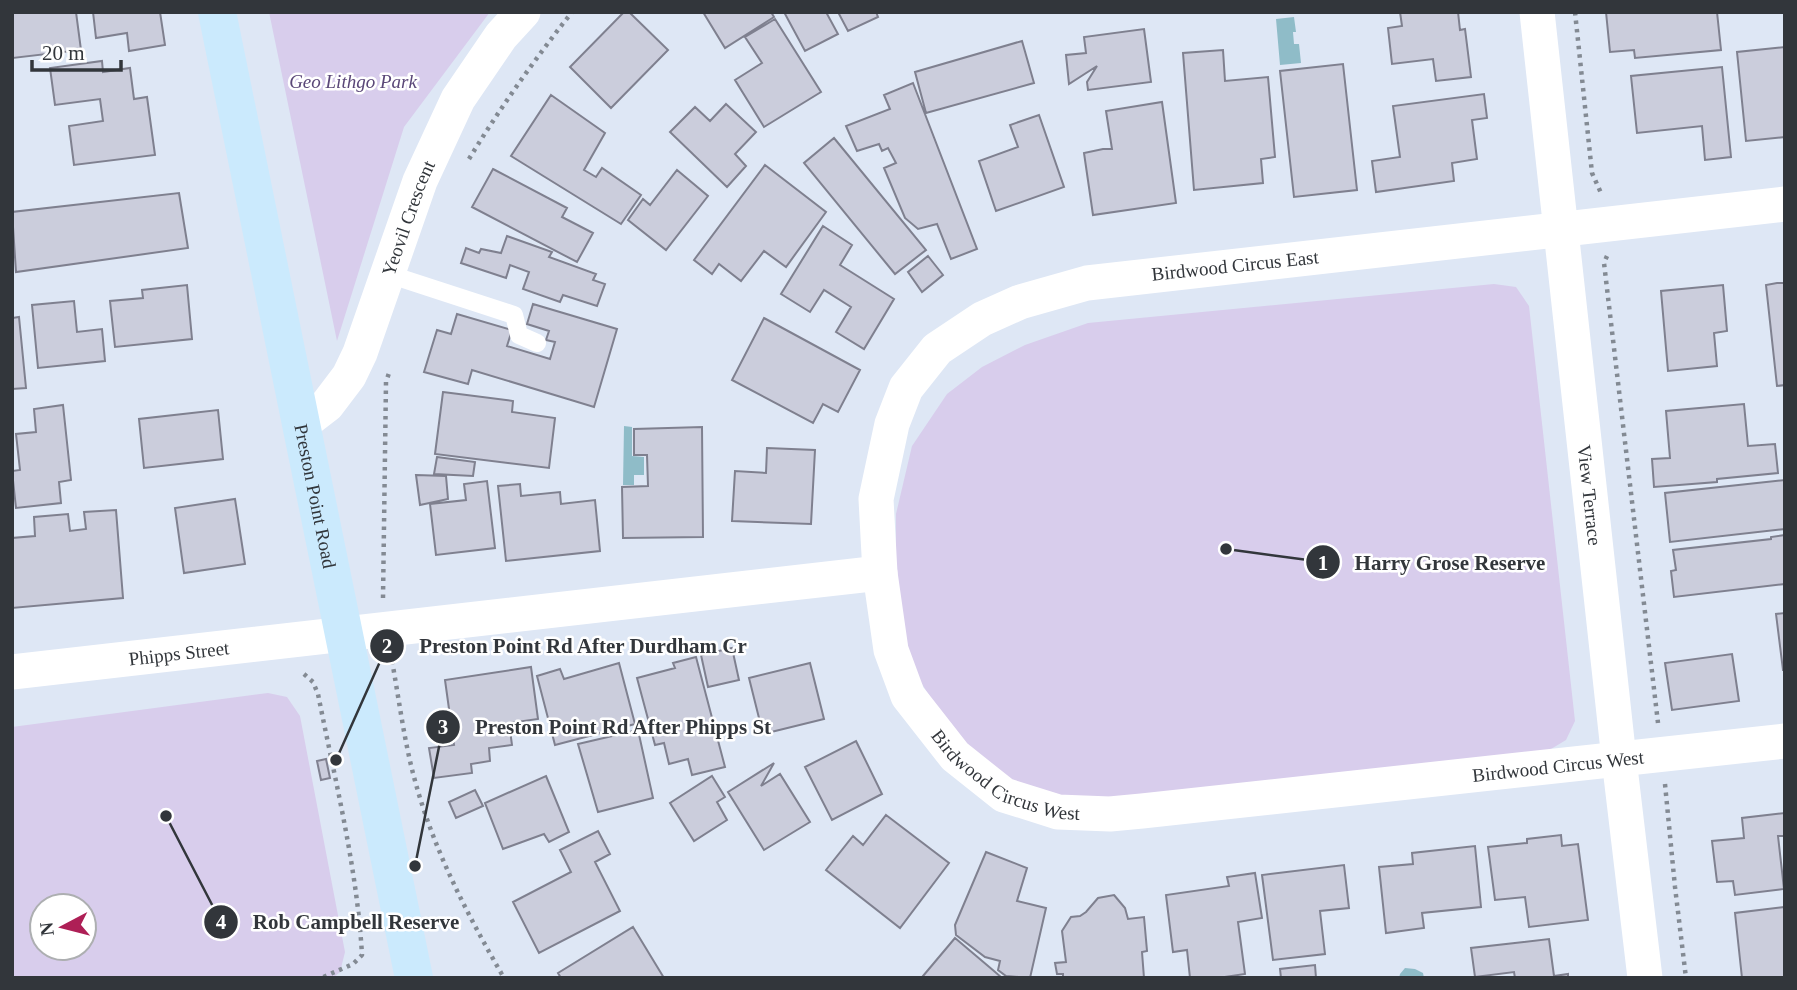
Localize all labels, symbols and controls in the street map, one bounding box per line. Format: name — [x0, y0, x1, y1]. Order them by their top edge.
scale bar — [32, 28, 121, 72]
text: 20 m — [42, 41, 85, 65]
park label: Geo Lithgo Park — [289, 71, 417, 92]
street label: Yeovil Crescent — [378, 156, 439, 278]
street label: Birdwood Circus East — [1151, 246, 1320, 285]
street label: Preston Point Road — [290, 422, 340, 571]
street label: View Terrace — [1574, 444, 1605, 547]
callout: Harry Grose Reserve — [1306, 541, 1560, 583]
text: 1 — [1318, 551, 1328, 575]
text: Harry Grose Reserve — [1355, 551, 1545, 575]
callout: Preston Point Rd After Durdham Cr — [370, 625, 762, 667]
text: 2 — [382, 634, 392, 658]
text: Preston Point Rd After Durdham Cr — [419, 634, 747, 658]
street label: Phipps Street — [128, 637, 231, 670]
callout: Preston Point Rd After Phipps St — [425, 706, 786, 748]
text: 3 — [438, 715, 448, 739]
text: Preston Point Rd After Phipps St — [475, 715, 771, 739]
street label: Birdwood Circus West — [927, 725, 1081, 824]
street label: Birdwood Circus West — [1471, 746, 1646, 786]
north arrow — [28, 892, 98, 962]
callout: Rob Campbell Reserve — [204, 901, 473, 943]
text: 4 — [216, 910, 227, 934]
text: Rob Campbell Reserve — [253, 910, 459, 934]
text: N — [35, 921, 58, 937]

